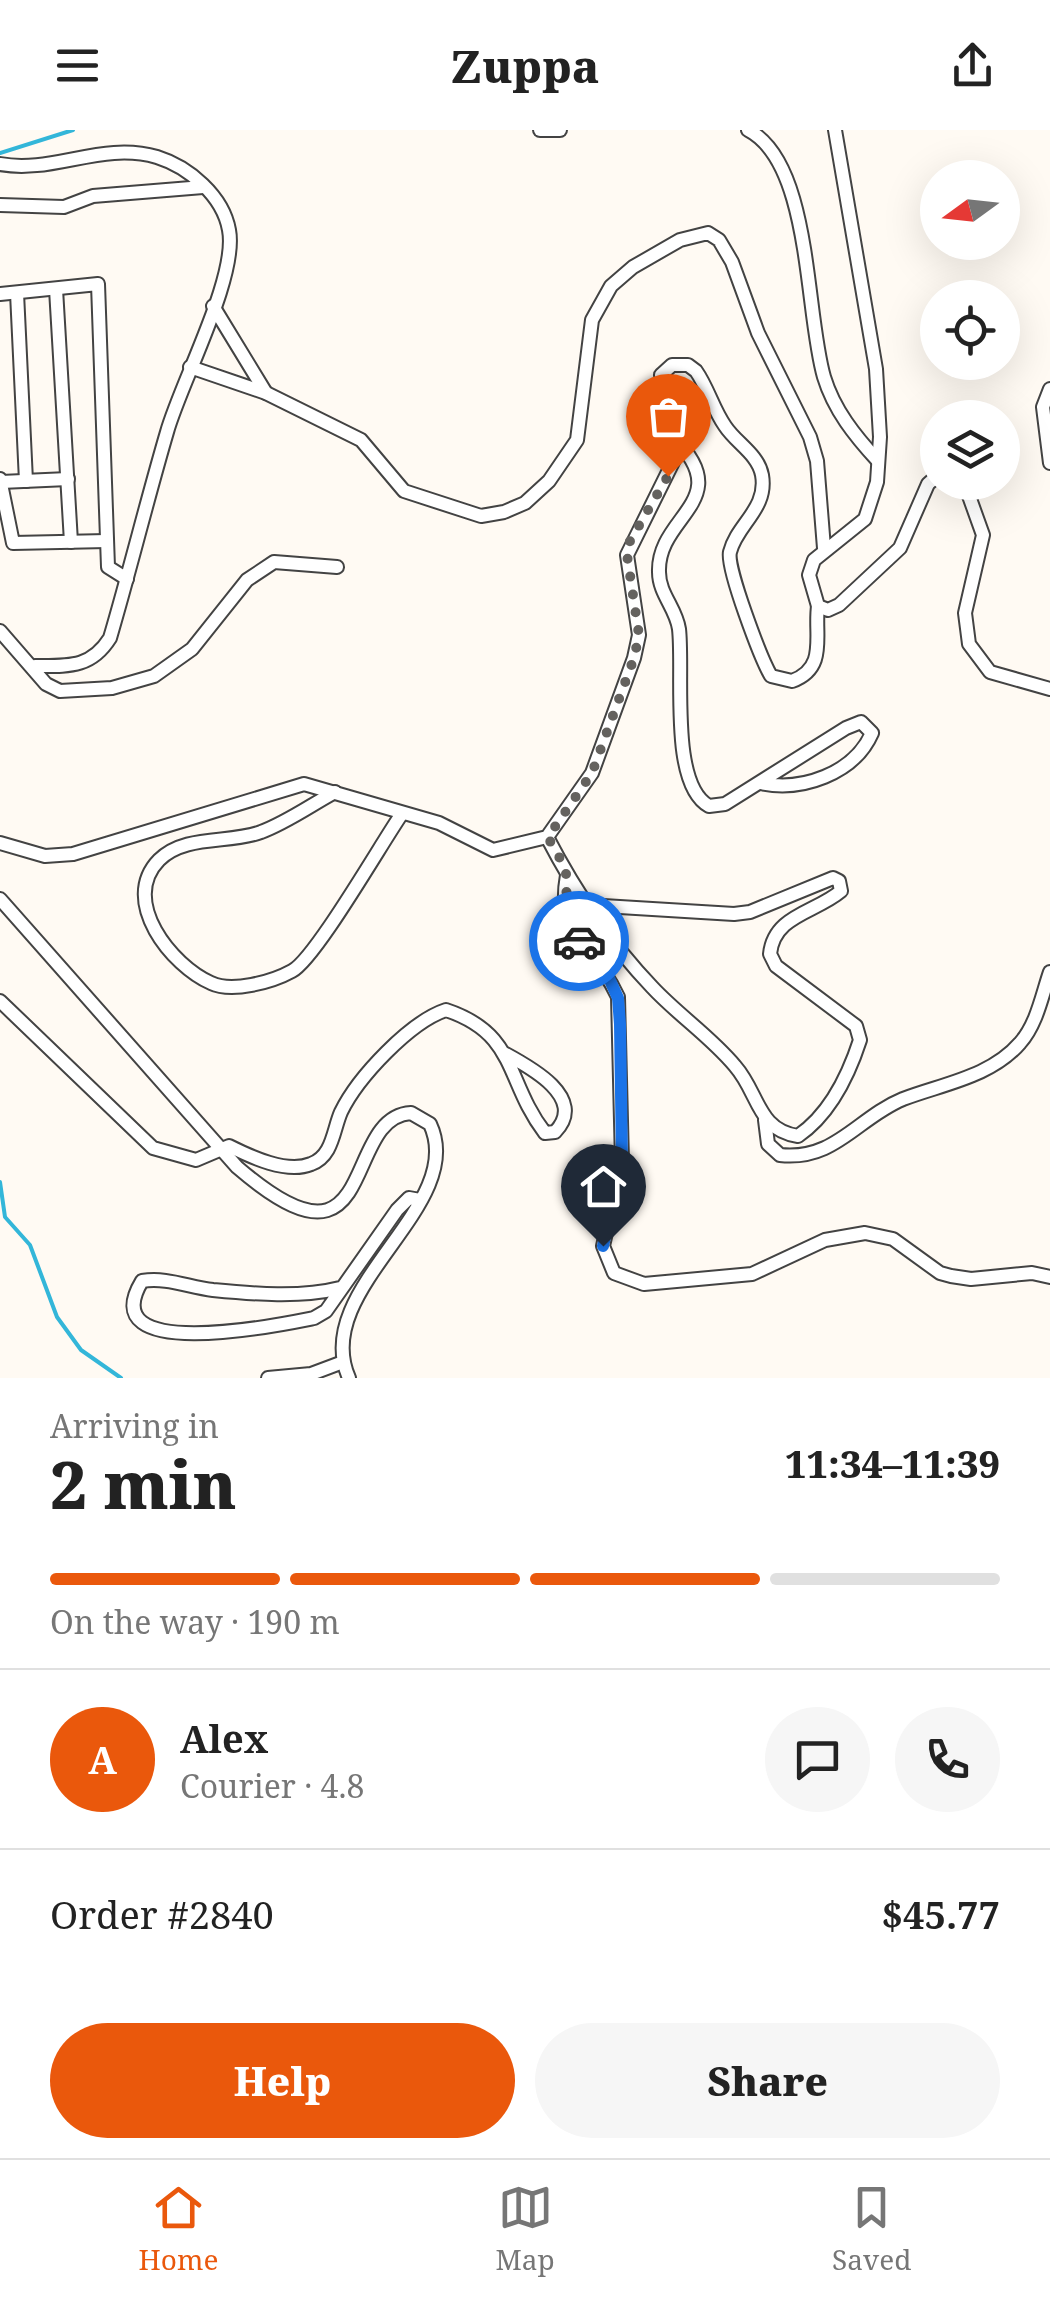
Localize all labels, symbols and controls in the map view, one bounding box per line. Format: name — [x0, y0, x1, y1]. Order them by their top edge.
text: Zuppa — [451, 35, 599, 96]
icon: menu — [50, 38, 105, 93]
icon: share — [945, 38, 1000, 93]
north arrow — [920, 160, 1020, 260]
map controls — [920, 160, 1020, 500]
button: locate — [920, 280, 1020, 380]
pin — [626, 374, 711, 477]
icon: bag — [641, 389, 696, 444]
button: layers — [920, 400, 1020, 500]
courier — [529, 891, 629, 991]
icon: car — [552, 914, 607, 969]
pin — [561, 1144, 646, 1247]
icon: home — [576, 1159, 631, 1214]
text: Arriving in — [50, 1404, 219, 1447]
text: 11:34–11:39 — [785, 1437, 1000, 1489]
text: 2 min — [50, 1440, 237, 1528]
text: On the way · 190 m — [50, 1600, 340, 1643]
button: chat — [765, 1707, 870, 1812]
button: phone — [895, 1707, 1000, 1812]
text: Alex — [180, 1712, 268, 1764]
text: A — [88, 1733, 117, 1785]
text: Courier · 4.8 — [180, 1764, 364, 1807]
text: Order #2840 — [50, 1888, 274, 1940]
text: $45.77 — [881, 1888, 1000, 1940]
button: Help — [50, 2023, 515, 2138]
button: Share — [535, 2023, 1000, 2138]
tab: Home — [139, 2180, 218, 2278]
tab: Map — [496, 2180, 555, 2278]
tab: Saved — [832, 2180, 911, 2278]

